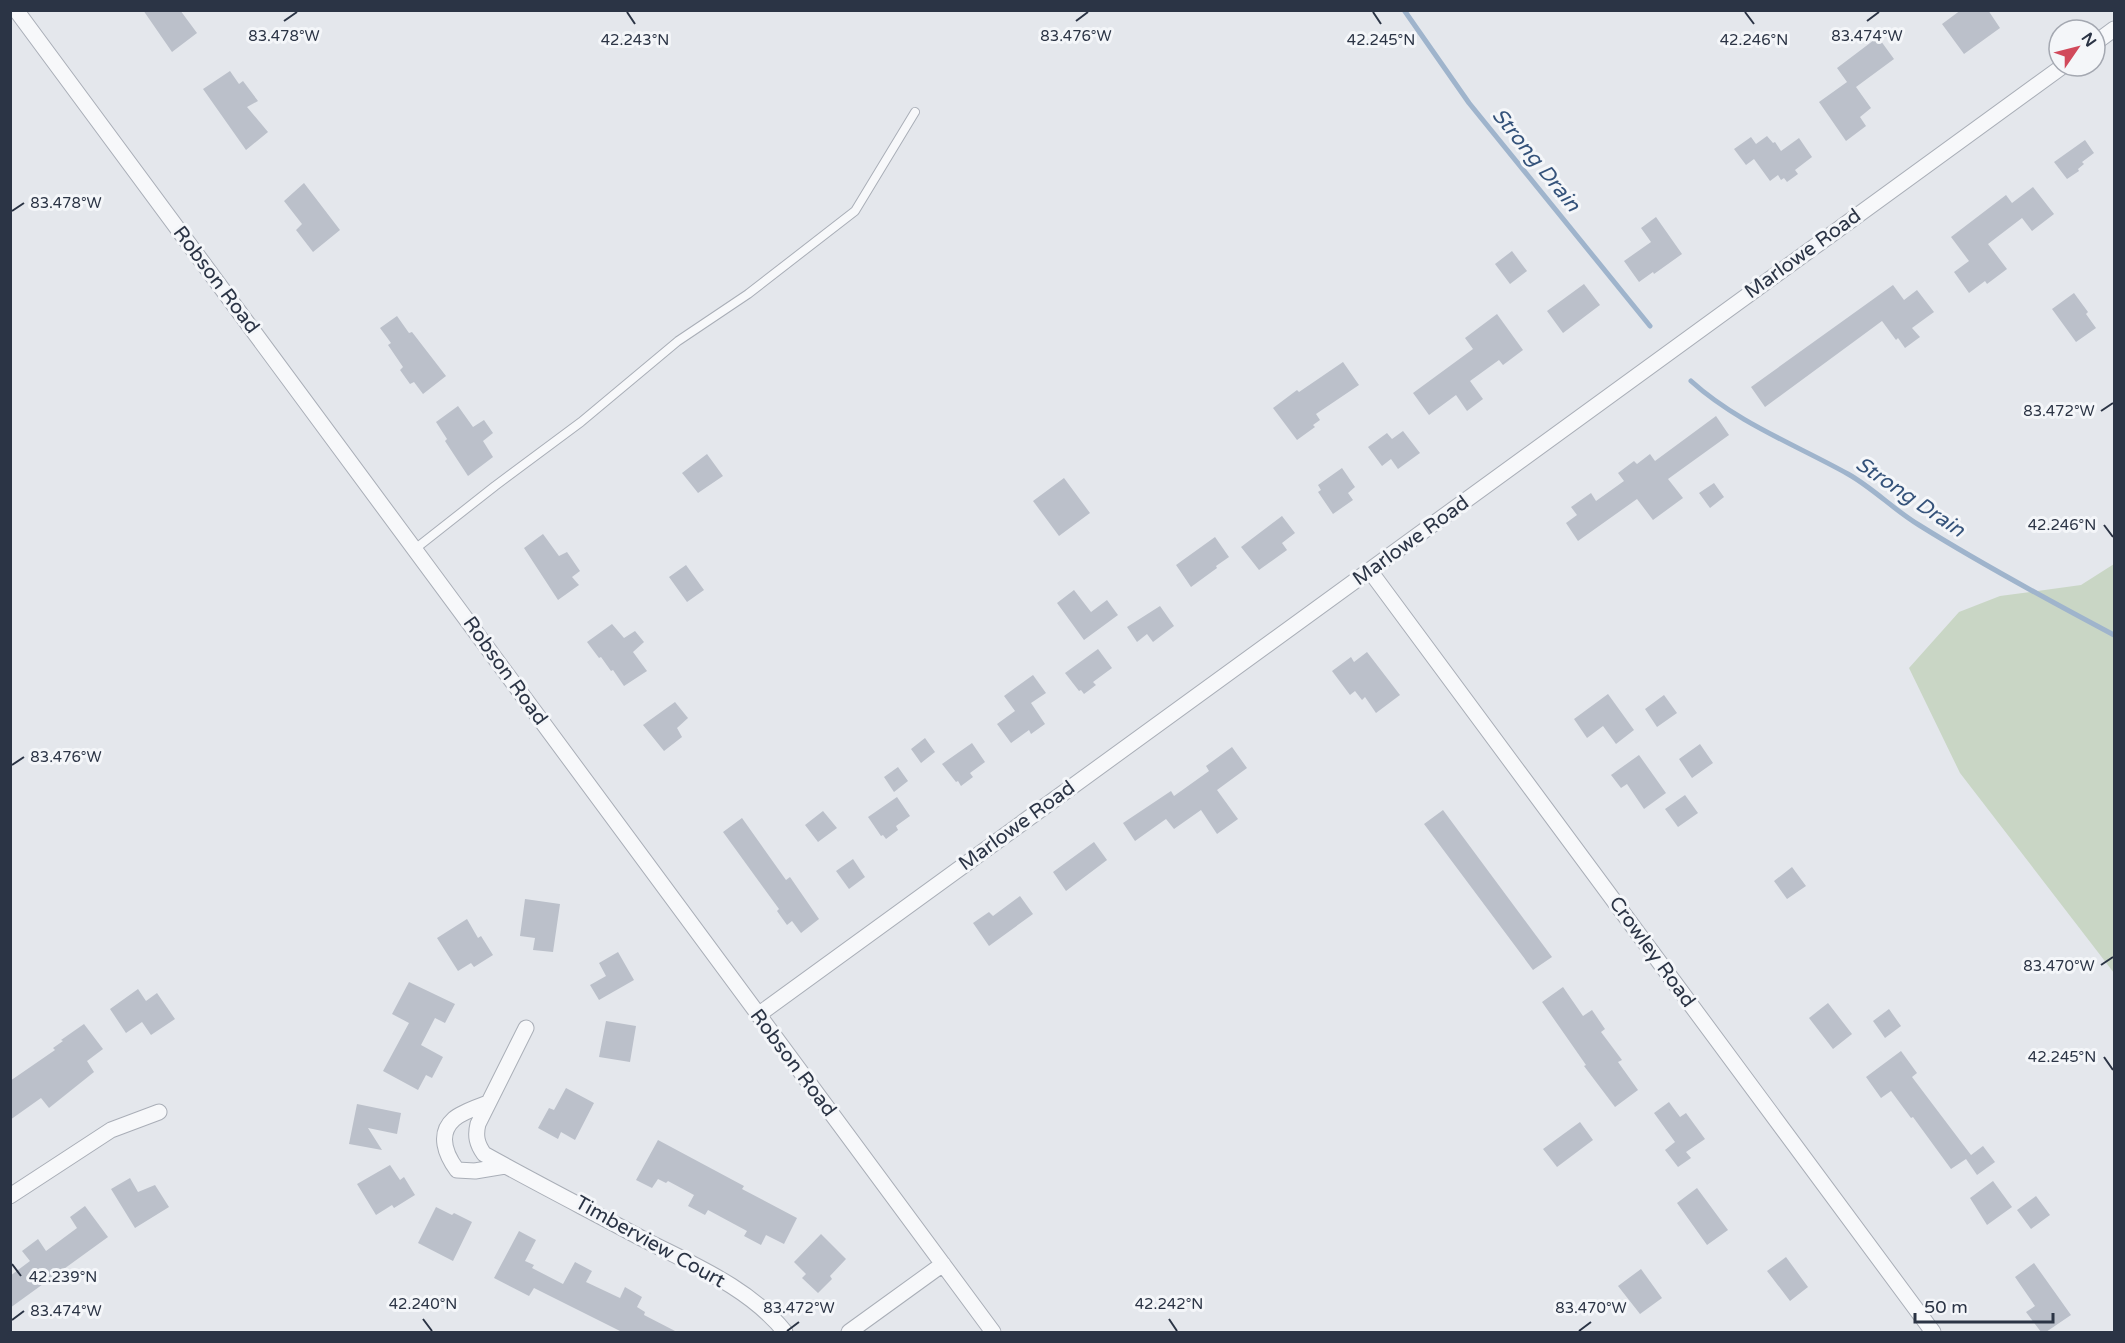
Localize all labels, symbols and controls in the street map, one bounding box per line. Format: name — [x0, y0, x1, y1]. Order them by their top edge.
north arrow — [2047, 18, 2107, 78]
text: 83.478°W — [248, 27, 320, 45]
text: 83.476°W — [1040, 27, 1112, 45]
text: 83.474°W — [1831, 27, 1903, 45]
text: N — [2077, 29, 2100, 51]
text: 42.243°N — [601, 31, 669, 49]
text: 42.245°N — [1347, 31, 1415, 49]
text: 42.246°N — [1720, 31, 1788, 49]
water label: Strong Drain — [1487, 103, 1586, 218]
text: 83.478°W — [30, 194, 102, 212]
street label: Marlowe Road — [1740, 204, 1866, 304]
street label: Robson Road — [168, 221, 264, 339]
text: 83.472°W — [2023, 402, 2095, 420]
water label: Strong Drain — [1851, 451, 1970, 543]
street label: Marlowe Road — [1348, 491, 1474, 591]
text: 42.246°N — [2028, 516, 2096, 534]
street label: Robson Road — [458, 612, 552, 730]
text: 83.476°W — [30, 748, 102, 766]
street label: Marlowe Road — [954, 776, 1080, 876]
street label: Crowley Road — [1604, 892, 1700, 1012]
text: 83.470°W — [2023, 957, 2095, 975]
street label: Robson Road — [745, 1004, 841, 1122]
text: 42.245°N — [2028, 1048, 2096, 1066]
street label: Timberview Court — [571, 1191, 730, 1293]
text: 42.239°N — [29, 1268, 97, 1286]
scale bar — [1915, 1286, 2053, 1324]
text: 42.240°N — [389, 1295, 457, 1313]
text: 42.242°N — [1135, 1295, 1203, 1313]
text: 50 m — [1924, 1296, 1968, 1318]
text: 83.472°W — [763, 1299, 835, 1317]
text: 83.470°W — [1555, 1299, 1627, 1317]
text: 83.474°W — [30, 1302, 102, 1320]

